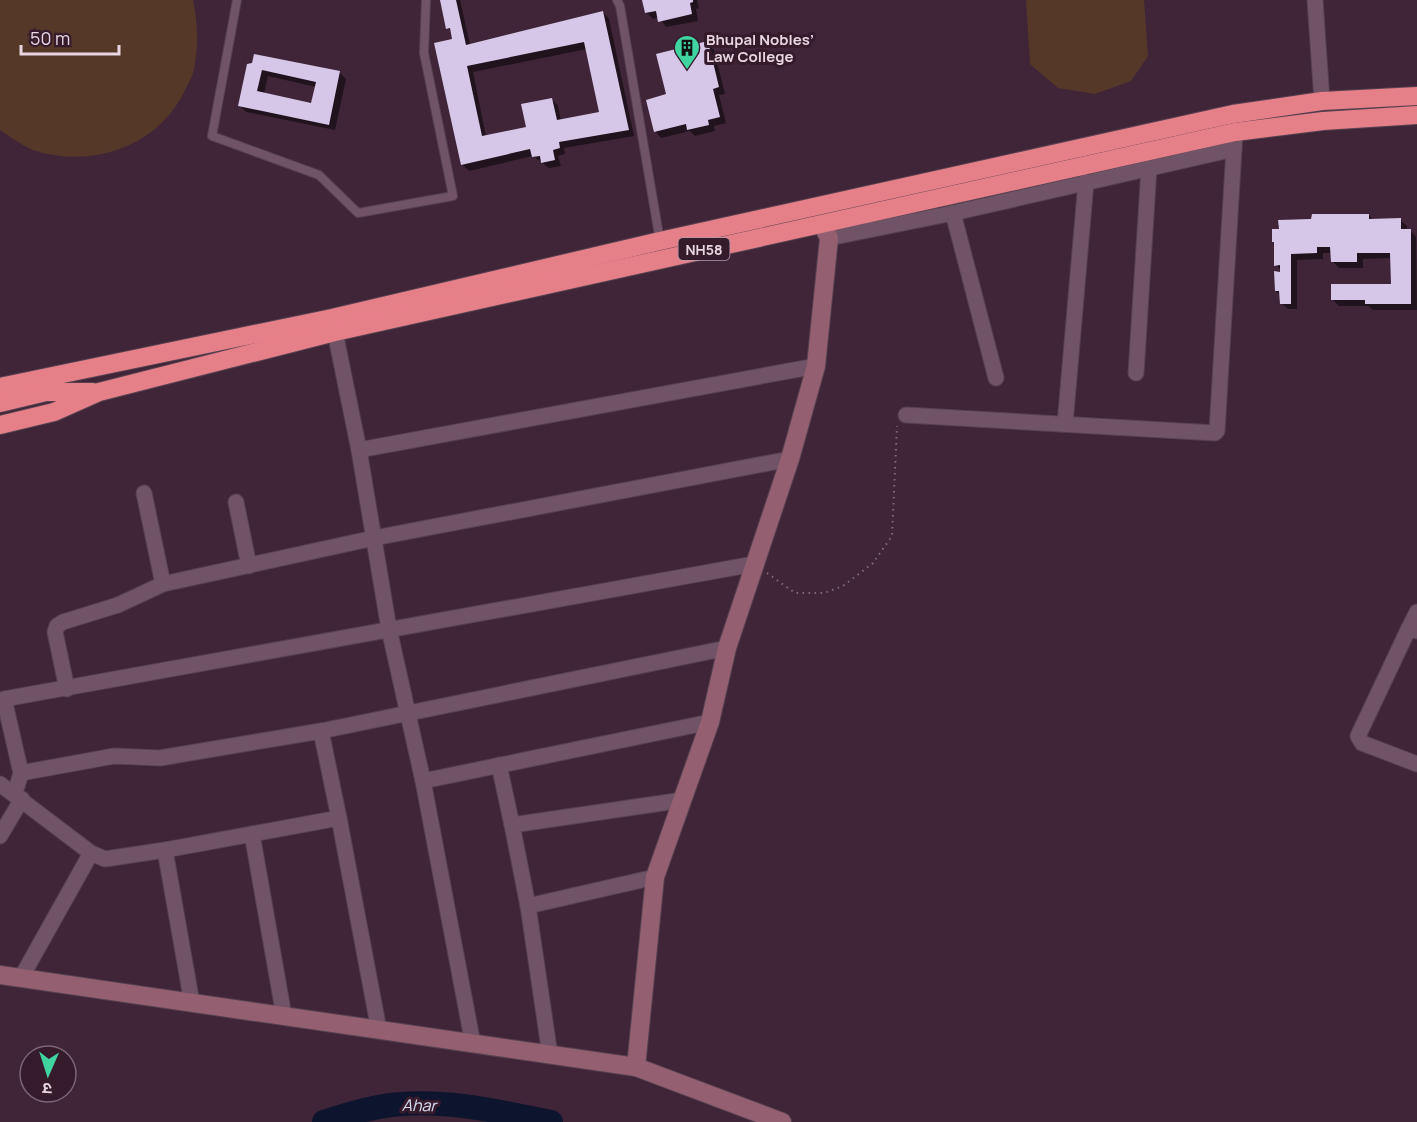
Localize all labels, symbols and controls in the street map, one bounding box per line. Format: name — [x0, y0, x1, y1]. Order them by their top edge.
scale bar — [21, 18, 118, 56]
text: 50 m — [30, 26, 70, 50]
place label: Bhupal Nobles’ Law College — [706, 29, 814, 67]
building icon: Bhupal Nobles’ Law College — [672, 33, 702, 71]
road number: NH58 — [678, 238, 730, 260]
north arrow — [18, 1044, 78, 1104]
text: उ — [41, 1078, 52, 1100]
water label: Ahar — [402, 1094, 439, 1116]

